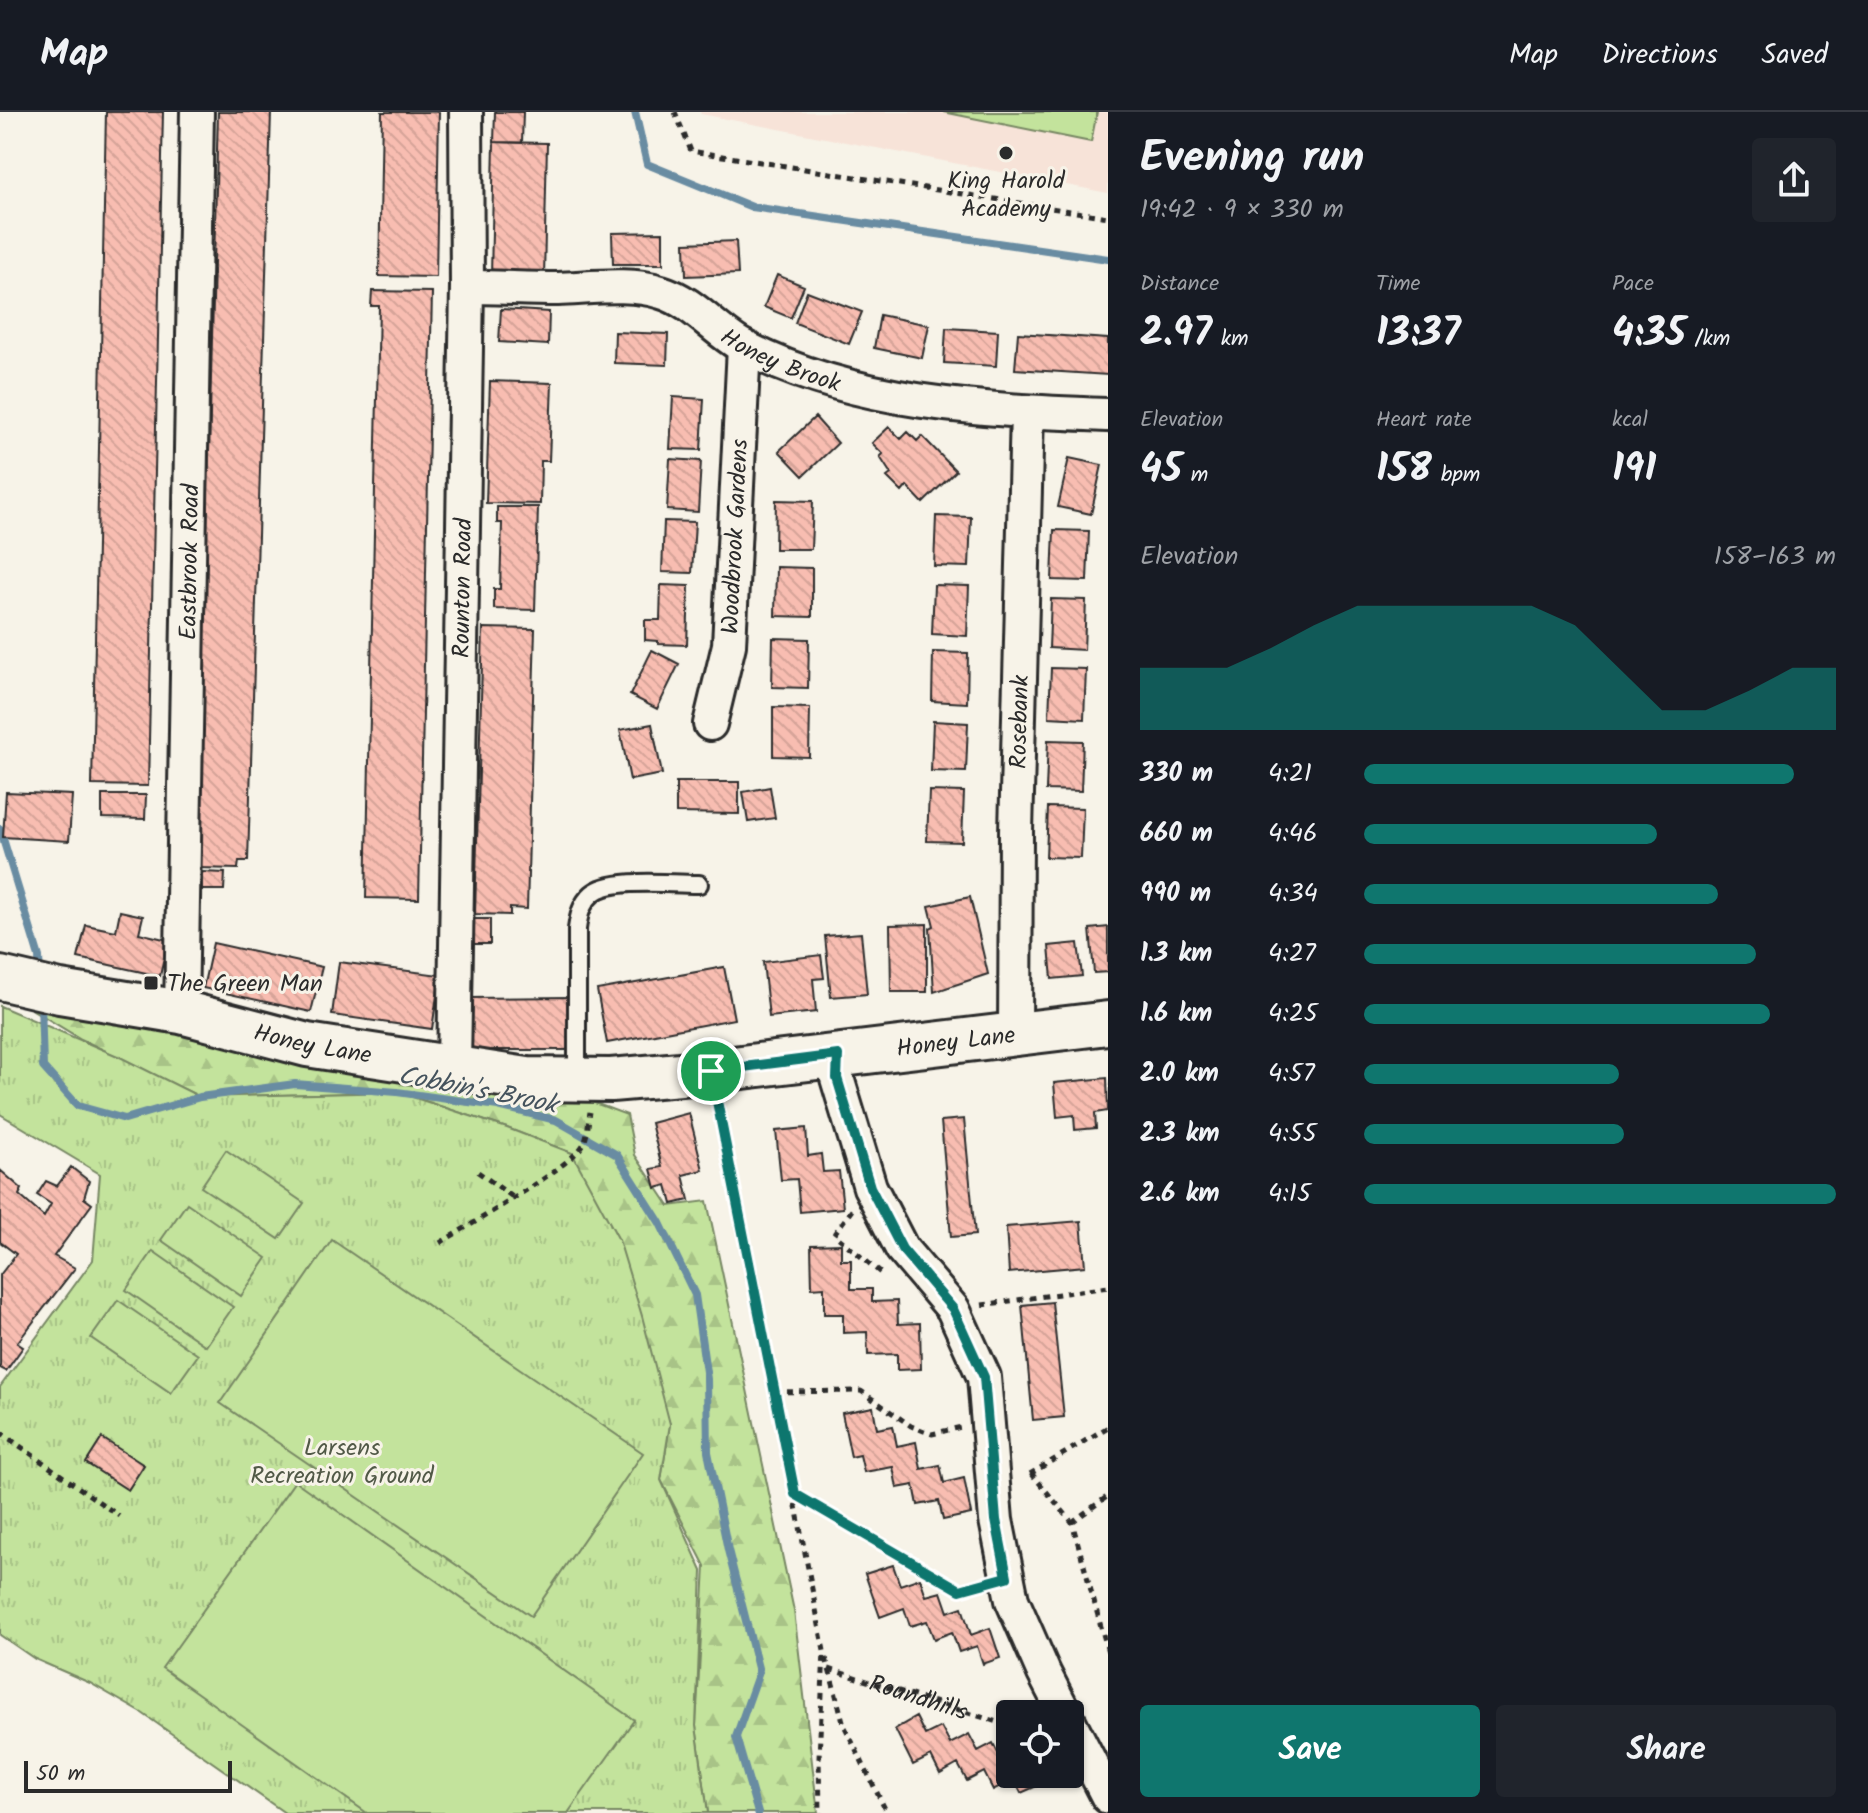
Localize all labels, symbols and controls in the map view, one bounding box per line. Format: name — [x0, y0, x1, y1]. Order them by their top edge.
text: Map — [40, 25, 109, 85]
text: Map — [1509, 33, 1558, 78]
text: Directions — [1602, 33, 1718, 78]
text: Saved — [1762, 33, 1828, 78]
text: Evening run — [1140, 124, 1364, 194]
button: share — [1752, 138, 1836, 222]
marker: King Harold Academy — [997, 144, 1015, 162]
place label: King Harold Academy — [947, 162, 1066, 229]
text: 19:42 · 9 × 330 m — [1140, 189, 1344, 231]
text: Distance — [1140, 267, 1219, 302]
text: Time — [1376, 267, 1420, 302]
text: Pace — [1612, 267, 1654, 302]
text: 2.97 — [1140, 302, 1212, 366]
text: 13:37 — [1376, 302, 1461, 366]
text: 4:35 — [1612, 302, 1686, 366]
street label: Honey Brook — [711, 319, 846, 404]
text: km — [1212, 322, 1249, 357]
text: /km — [1686, 322, 1730, 357]
text: Elevation — [1140, 403, 1223, 438]
text: Heart rate — [1376, 403, 1472, 438]
text: kcal — [1612, 403, 1648, 438]
street label: Woodbrook Gardens — [712, 438, 760, 635]
text: 45 — [1140, 438, 1182, 502]
text: 158 — [1376, 438, 1432, 502]
text: 191 — [1612, 438, 1656, 502]
text: m — [1182, 458, 1208, 493]
text: bpm — [1432, 458, 1480, 493]
street label: Eastbrook Road — [170, 483, 211, 641]
street label: Rounton Road — [443, 517, 484, 658]
text: Elevation — [1140, 536, 1238, 578]
text: 158–163 m — [1714, 536, 1836, 578]
street label: Rosebank — [1000, 674, 1041, 770]
text: 330 m — [1140, 753, 1213, 795]
text: 4:21 — [1268, 753, 1312, 795]
text: 660 m — [1140, 813, 1213, 855]
text: 4:46 — [1268, 813, 1318, 855]
text: 990 m — [1140, 873, 1211, 915]
text: 4:34 — [1268, 873, 1318, 915]
text: 1.3 km — [1140, 933, 1212, 975]
text: 4:27 — [1268, 933, 1316, 975]
place label: The Green Man — [167, 965, 323, 1004]
marker: The Green Man — [142, 974, 160, 992]
text: 1.6 km — [1140, 993, 1212, 1035]
text: 4:25 — [1268, 993, 1318, 1035]
street label: Honey Lane — [249, 1014, 374, 1076]
street label: Honey Lane — [894, 1016, 1018, 1069]
pin — [677, 1037, 745, 1105]
icon: arrive — [689, 1049, 733, 1093]
text: 2.0 km — [1140, 1053, 1219, 1095]
text: 4:57 — [1268, 1053, 1315, 1095]
water label: Cobbin's Brook — [395, 1055, 564, 1128]
text: 2.3 km — [1140, 1113, 1220, 1155]
text: 4:55 — [1268, 1113, 1317, 1155]
text: 2.6 km — [1140, 1173, 1220, 1215]
text: 4:15 — [1268, 1173, 1311, 1215]
park label: Larsens Recreation Ground — [250, 1429, 435, 1496]
street label: Roundhills — [864, 1665, 973, 1733]
map controls — [996, 1700, 1084, 1788]
button: locate — [996, 1700, 1084, 1788]
button: Save — [1140, 1705, 1480, 1797]
button: Share — [1496, 1705, 1836, 1797]
scale bar — [24, 1757, 232, 1793]
text: 50 m — [36, 1757, 85, 1792]

